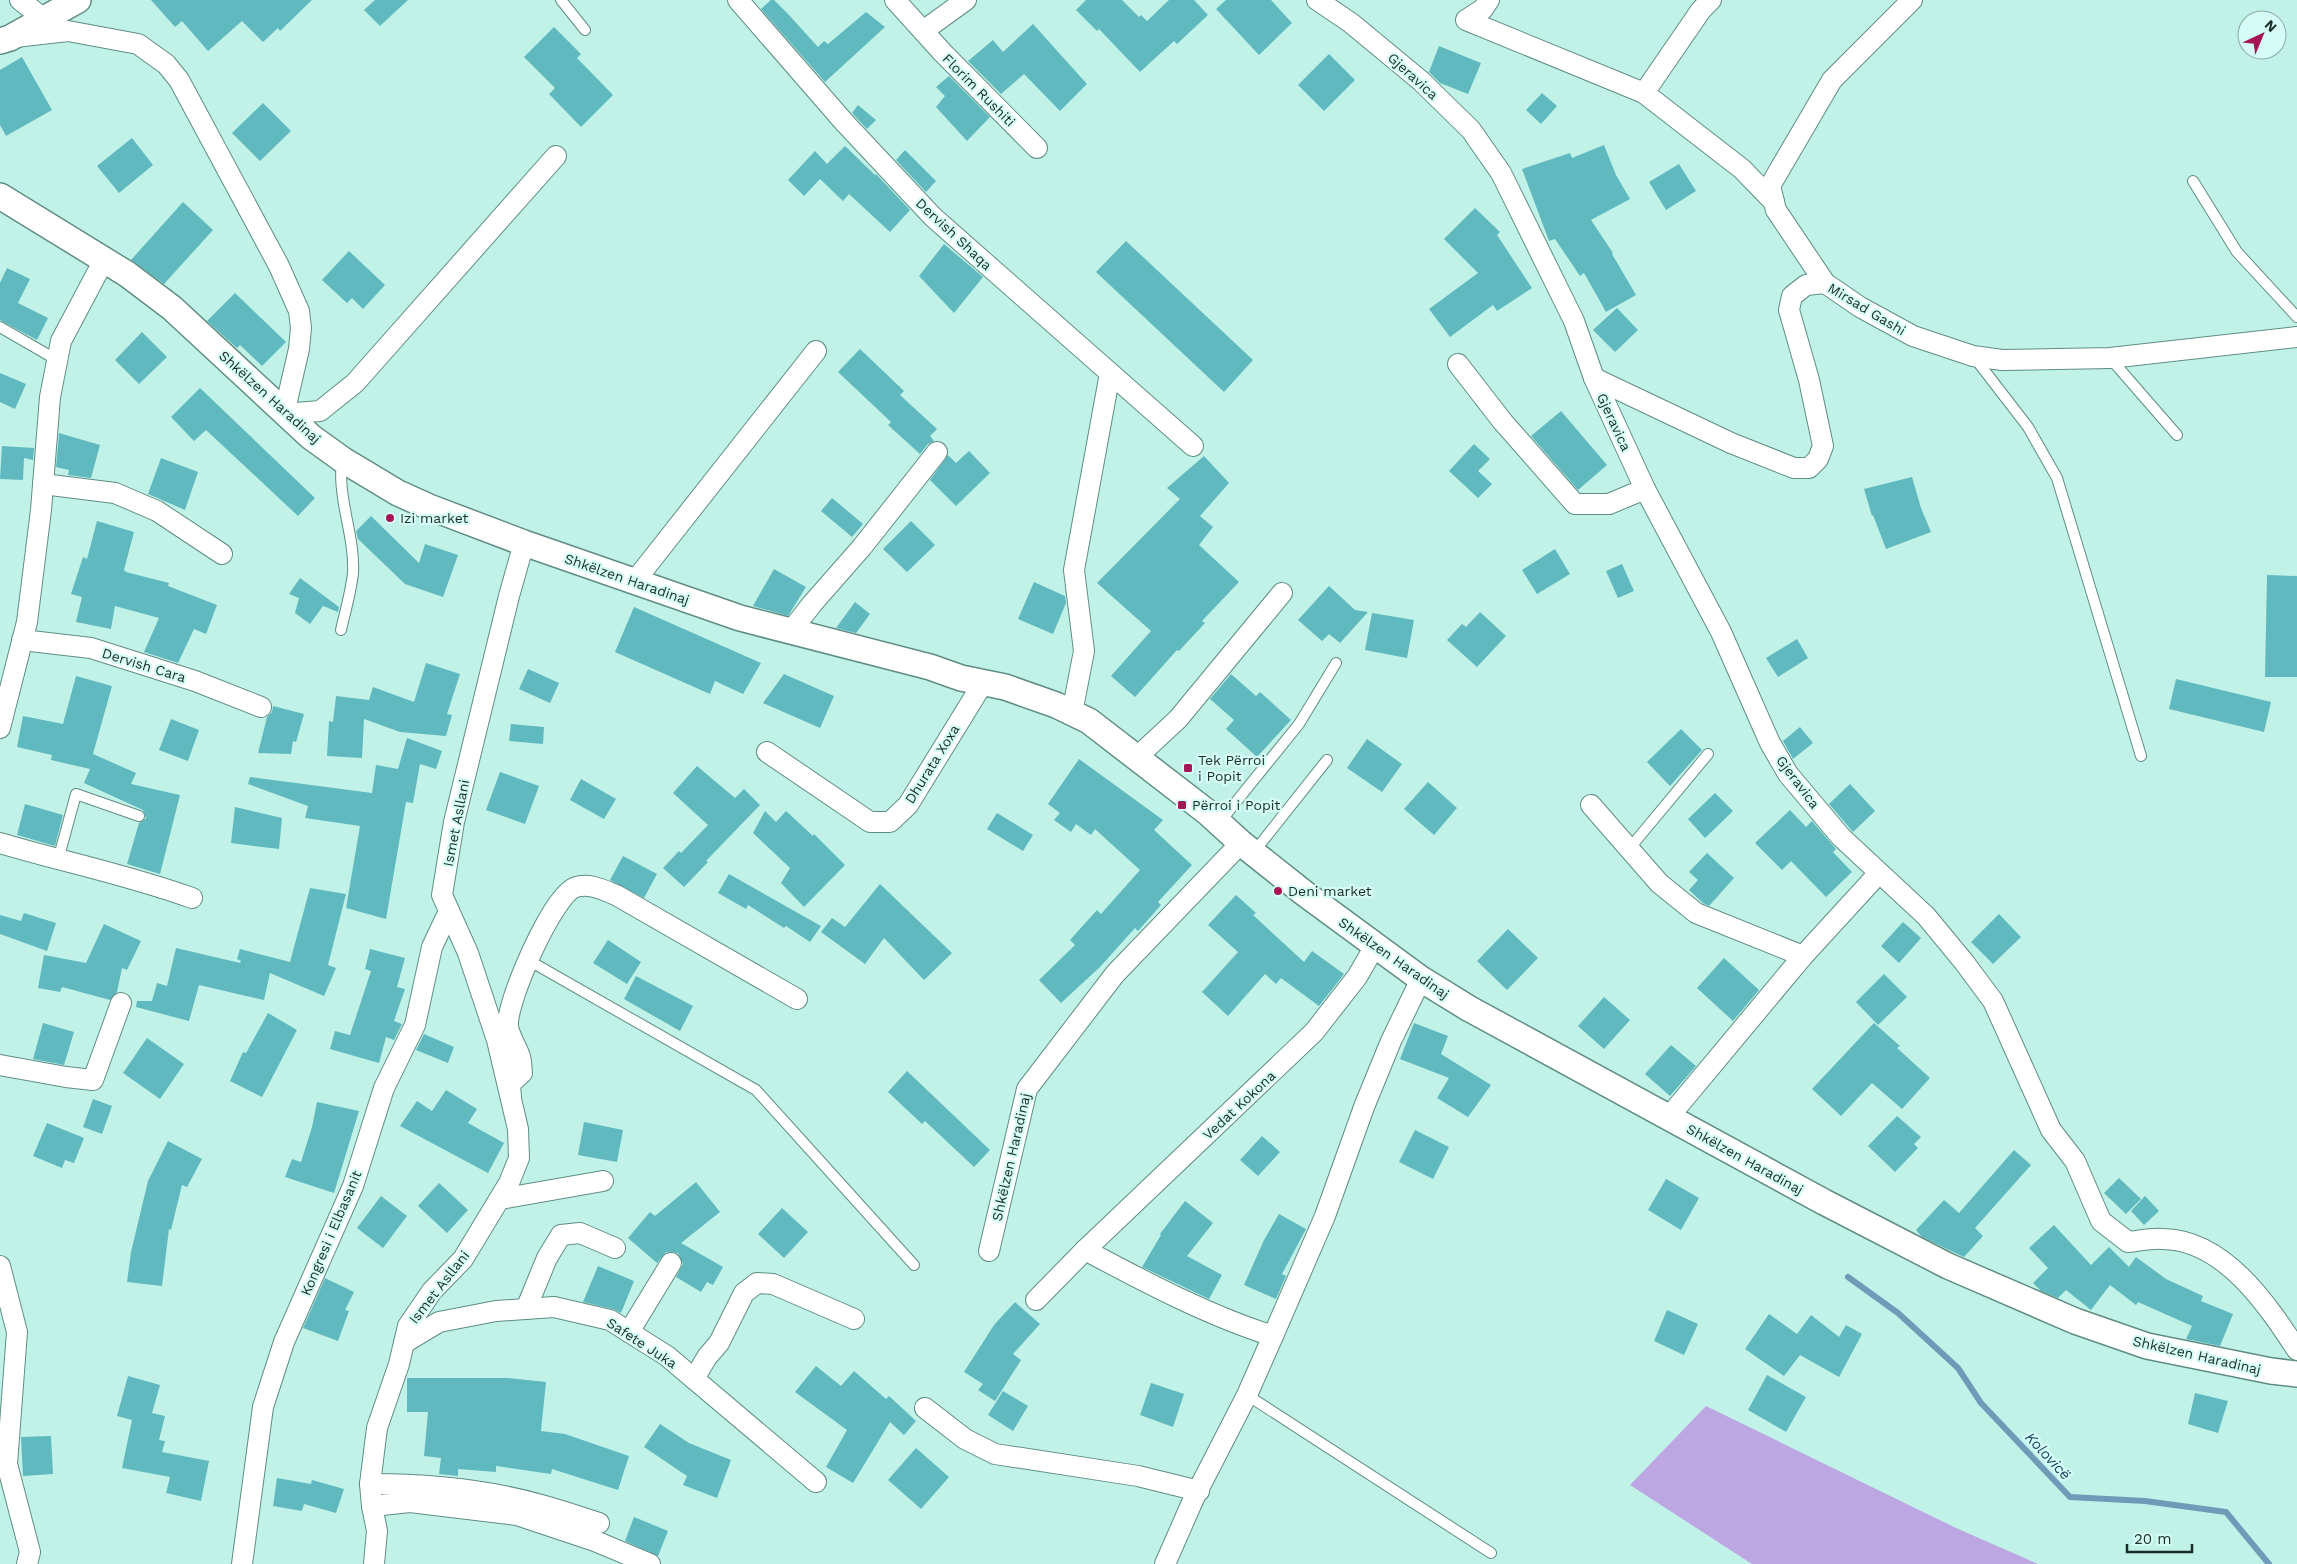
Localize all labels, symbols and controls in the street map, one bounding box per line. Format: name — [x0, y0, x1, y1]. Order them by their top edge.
north arrow — [2237, 10, 2287, 60]
text: N — [2262, 16, 2280, 35]
street label: Gjeravica — [1385, 49, 1441, 103]
street label: Florim Rushiti — [939, 50, 1019, 130]
street label: Dervish Shaqa — [913, 195, 995, 273]
street label: Mirsad Gashi — [1825, 280, 1909, 338]
street label: Shkëlzen Haradinaj — [216, 347, 324, 447]
street label: Gjeravica — [1594, 391, 1634, 453]
place label: Izi market — [400, 510, 469, 526]
marker: Izi market — [384, 512, 396, 524]
street label: Shkëlzen Haradinaj — [562, 550, 692, 608]
street label: Dervish Cara — [100, 645, 188, 685]
street label: Dhurata Xoxa — [901, 722, 963, 806]
place label: Tek Përroi i Popit — [1198, 752, 1265, 784]
street label: Gjeravica — [1773, 752, 1823, 812]
marker: Tek Përroi i Popit — [1182, 762, 1194, 774]
street label: Ismet Asllani — [440, 778, 472, 868]
place label: Përroi i Popit — [1192, 797, 1280, 813]
marker: Përroi i Popit — [1176, 799, 1188, 811]
place label: Deni market — [1288, 883, 1372, 899]
marker: Deni market — [1272, 885, 1284, 897]
street label: Shkëlzen Haradinaj — [1336, 914, 1452, 1002]
street label: Vedat Kokona — [1199, 1067, 1279, 1143]
street label: Shkëlzen Haradinaj — [988, 1091, 1034, 1223]
street label: Shkëlzen Haradinaj — [1684, 1120, 1806, 1198]
street label: Kongresi i Elbasanit — [297, 1168, 365, 1298]
street label: Ismet Asllani — [406, 1247, 472, 1327]
street label: Safete Juka — [604, 1314, 680, 1372]
street label: Shkëlzen Haradinaj — [2131, 1332, 2263, 1378]
water label: Kolovicë — [2021, 1428, 2075, 1484]
scale bar — [2127, 1522, 2192, 1554]
text: 20 m — [2134, 1530, 2172, 1548]

